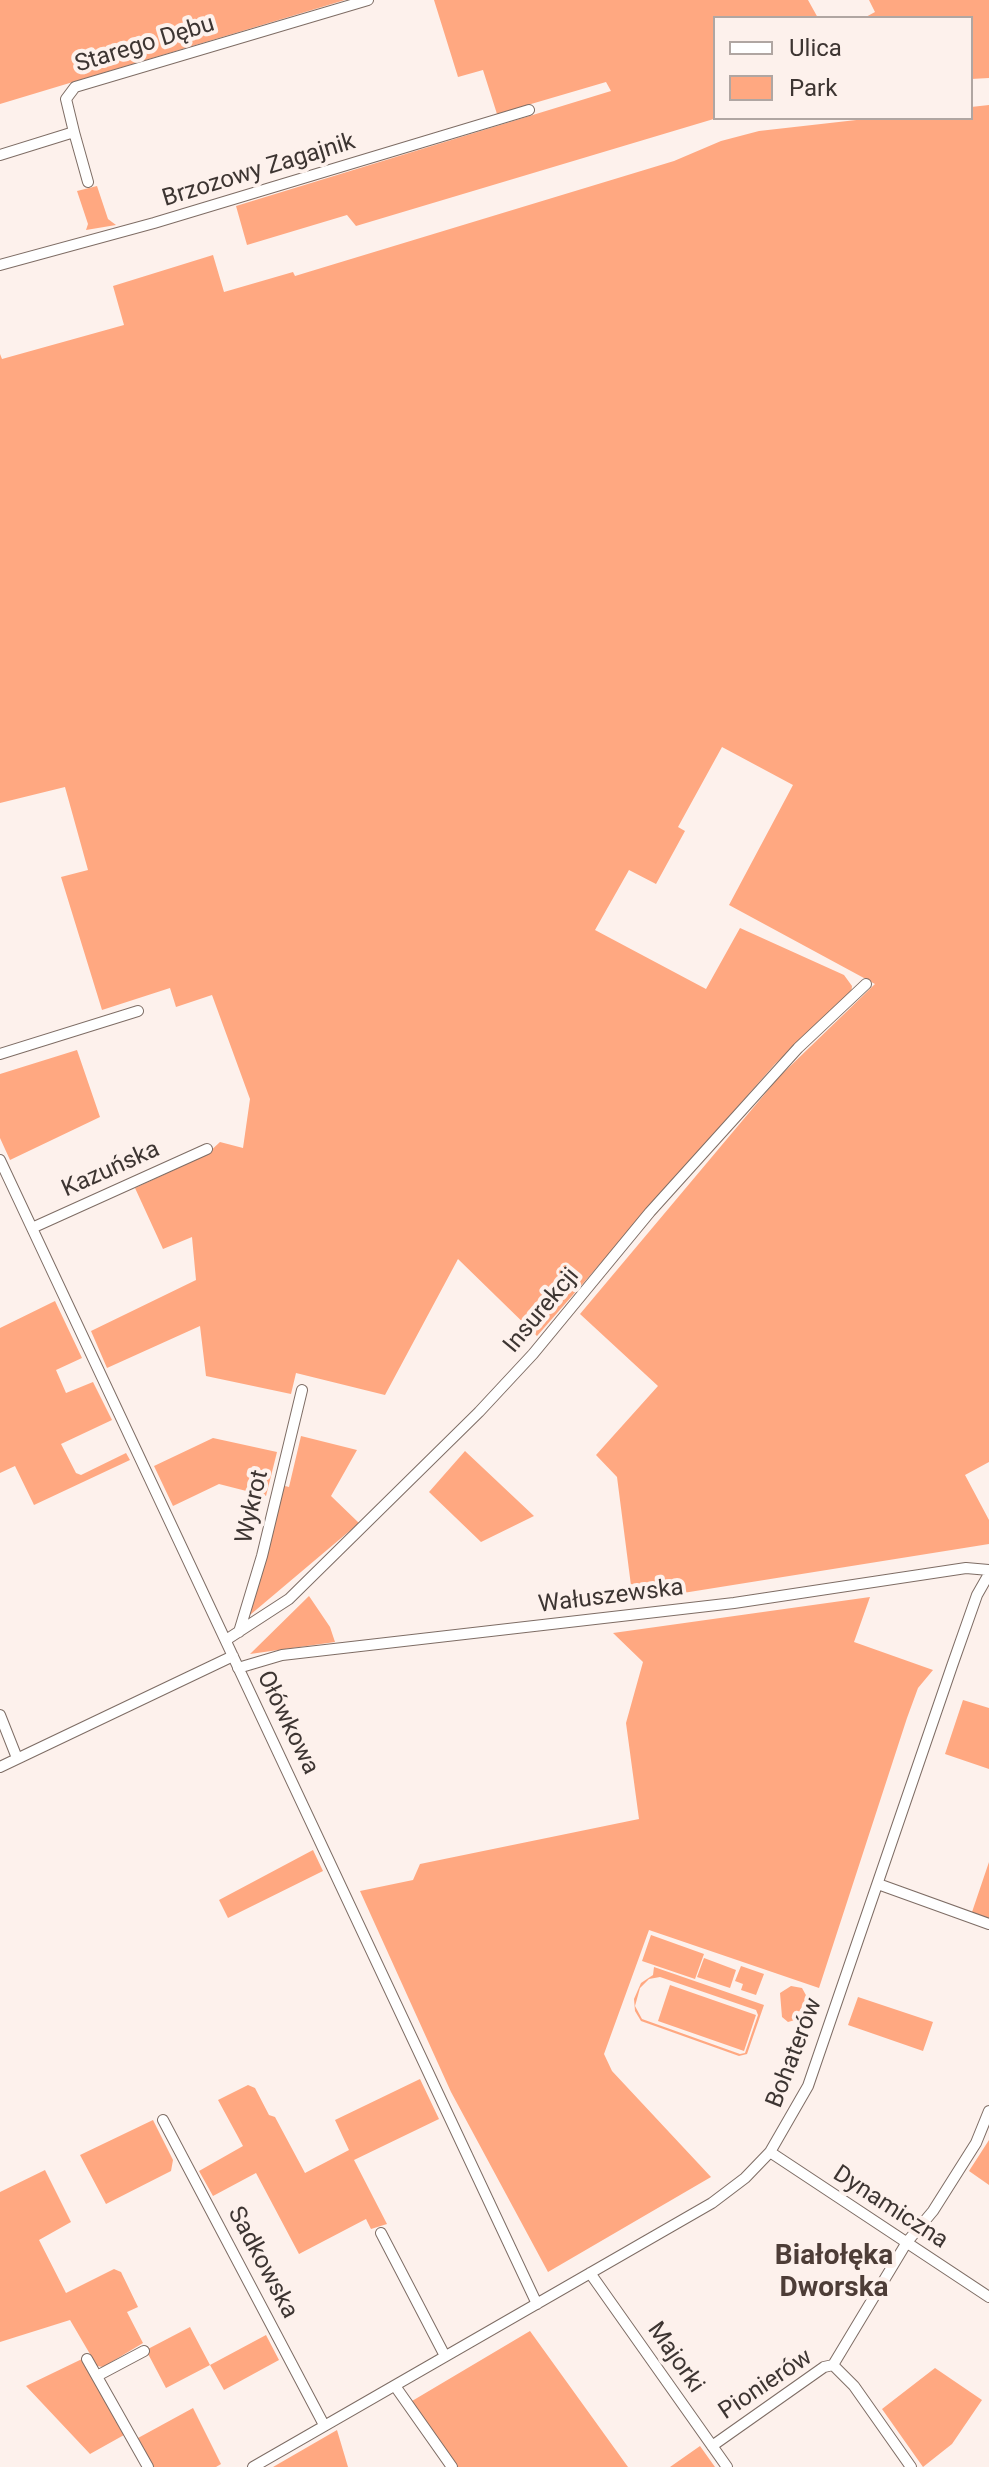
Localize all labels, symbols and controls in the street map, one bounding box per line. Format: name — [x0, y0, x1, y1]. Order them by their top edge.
street label: Starego Dębu — [72, 10, 218, 80]
legend — [713, 16, 973, 120]
text: Ulica — [789, 34, 842, 62]
text: Park — [789, 74, 837, 102]
street label: Brzozowy Zagajnik — [159, 128, 359, 214]
street label: Kazuńska — [58, 1136, 164, 1204]
street label: Insurekcji — [498, 1263, 586, 1359]
street label: Wykrot — [231, 1468, 275, 1546]
street label: Wałuszewska — [537, 1574, 685, 1620]
street label: Ołówkowa — [250, 1667, 324, 1779]
street label: Bohaterów — [761, 1994, 829, 2112]
street label: Dynamiczna — [827, 2160, 953, 2256]
street label: Sadkowska — [221, 2202, 303, 2324]
district label: Białołęka Dworska — [775, 2240, 893, 2306]
street label: Majorki — [640, 2317, 710, 2399]
street label: Pionierów — [714, 2343, 818, 2427]

